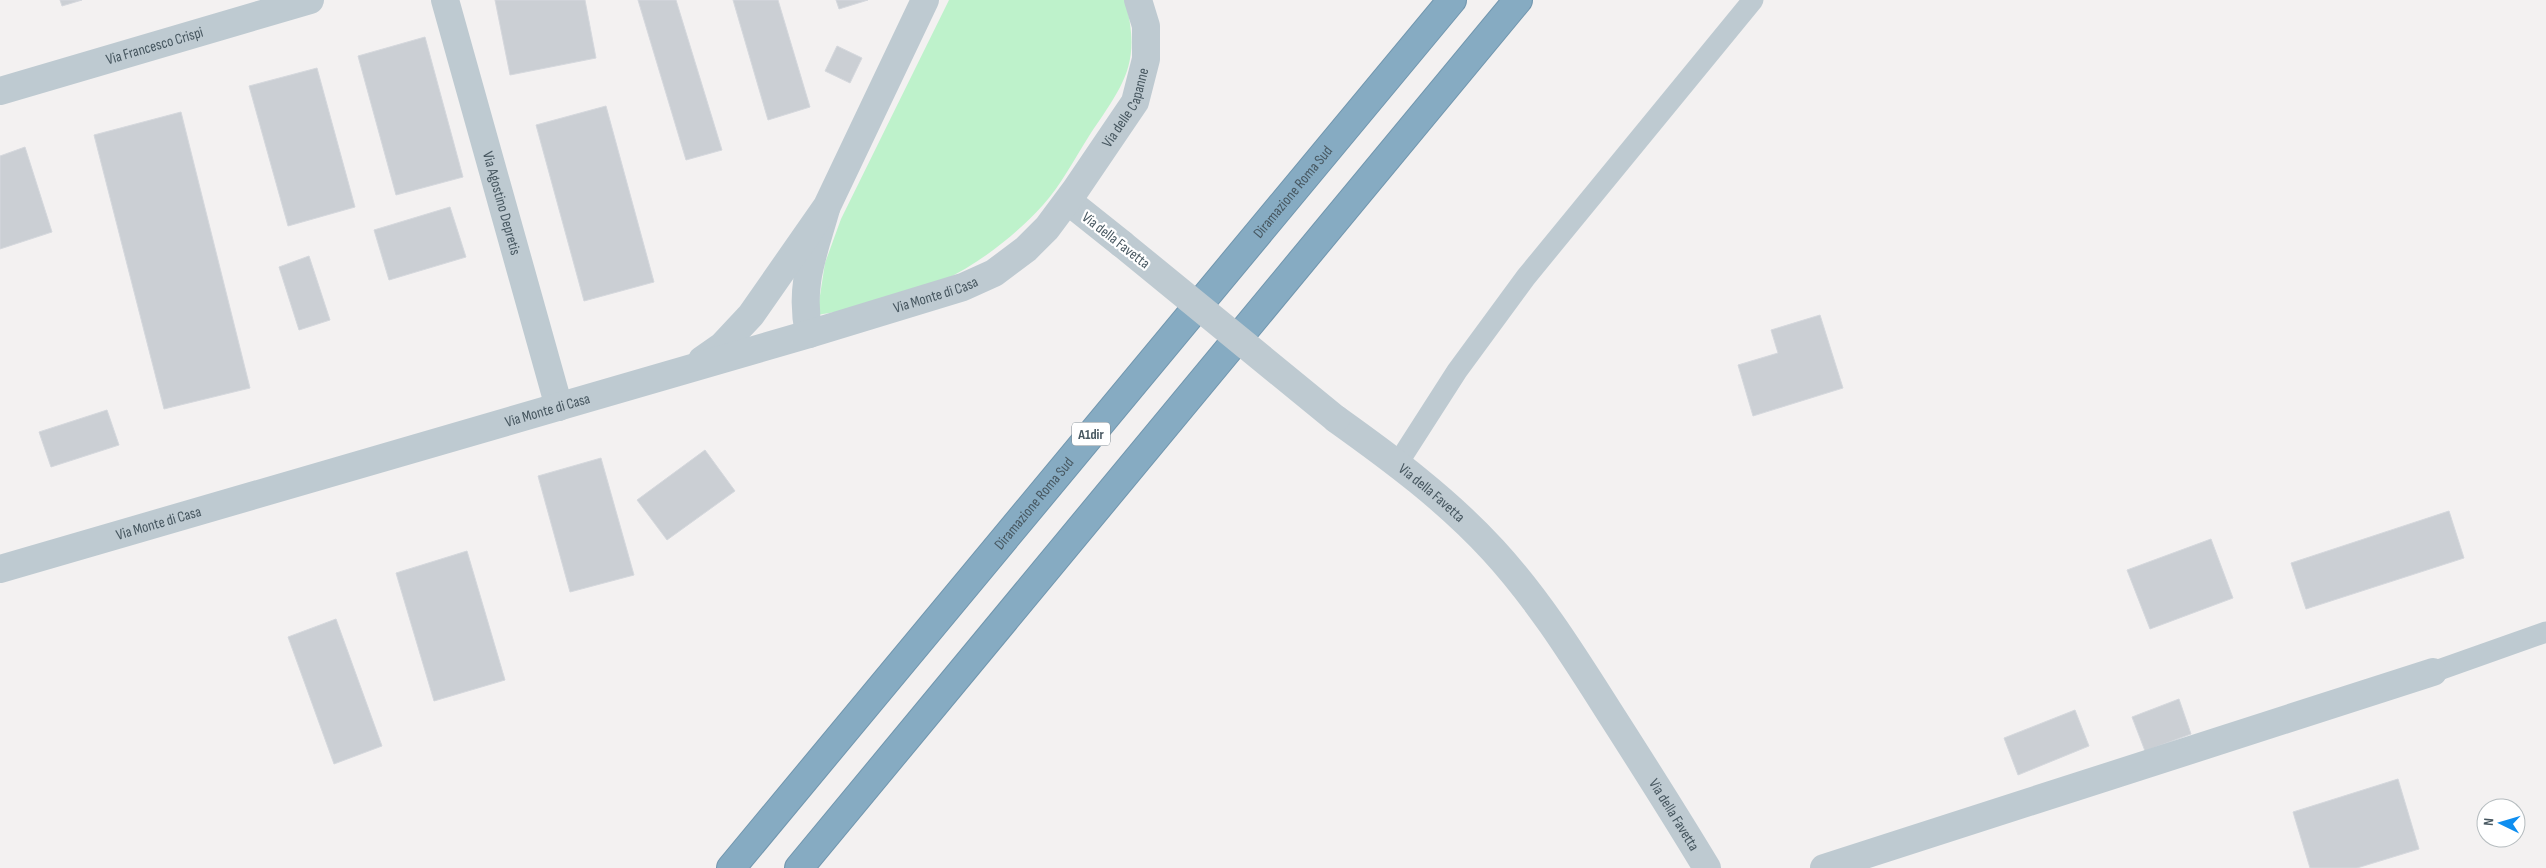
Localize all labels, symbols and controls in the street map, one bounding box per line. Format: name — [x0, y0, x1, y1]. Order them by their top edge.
street label: Via Francesco Crispi — [104, 23, 206, 69]
street label: Via delle Capanne — [1098, 66, 1153, 151]
street label: Diramazione Roma Sud — [1249, 142, 1337, 242]
street label: Via Agostino Depretis — [478, 149, 525, 257]
street label: Via della Favetta — [1078, 208, 1154, 273]
street label: Via Monte di Casa — [891, 272, 981, 318]
street label: Via Monte di Casa — [503, 389, 592, 432]
road number: A1dir — [1072, 422, 1110, 446]
street label: Diramazione Roma Sud — [990, 454, 1078, 554]
street label: Via della Favetta — [1394, 460, 1469, 527]
street label: Via Monte di Casa — [114, 502, 204, 545]
street label: Via della Favetta — [1644, 775, 1703, 855]
north arrow — [2476, 798, 2526, 848]
text: N — [2480, 817, 2497, 826]

